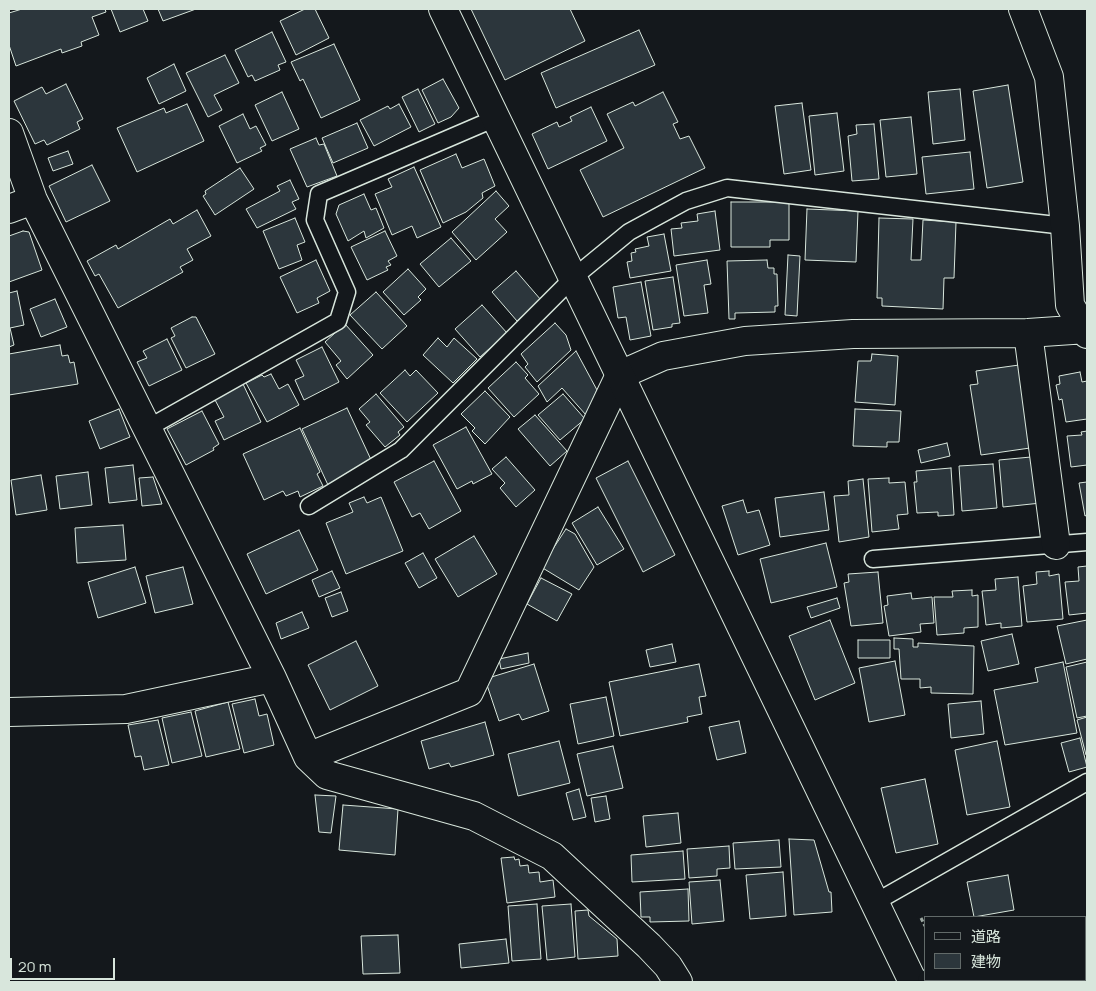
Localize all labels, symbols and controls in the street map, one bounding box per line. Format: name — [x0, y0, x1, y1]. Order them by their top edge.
legend — [924, 916, 1086, 981]
text: 道路 — [971, 926, 1001, 947]
scale bar — [12, 948, 118, 980]
text: 建物 — [971, 951, 1001, 972]
text: 20 m — [18, 956, 51, 977]

